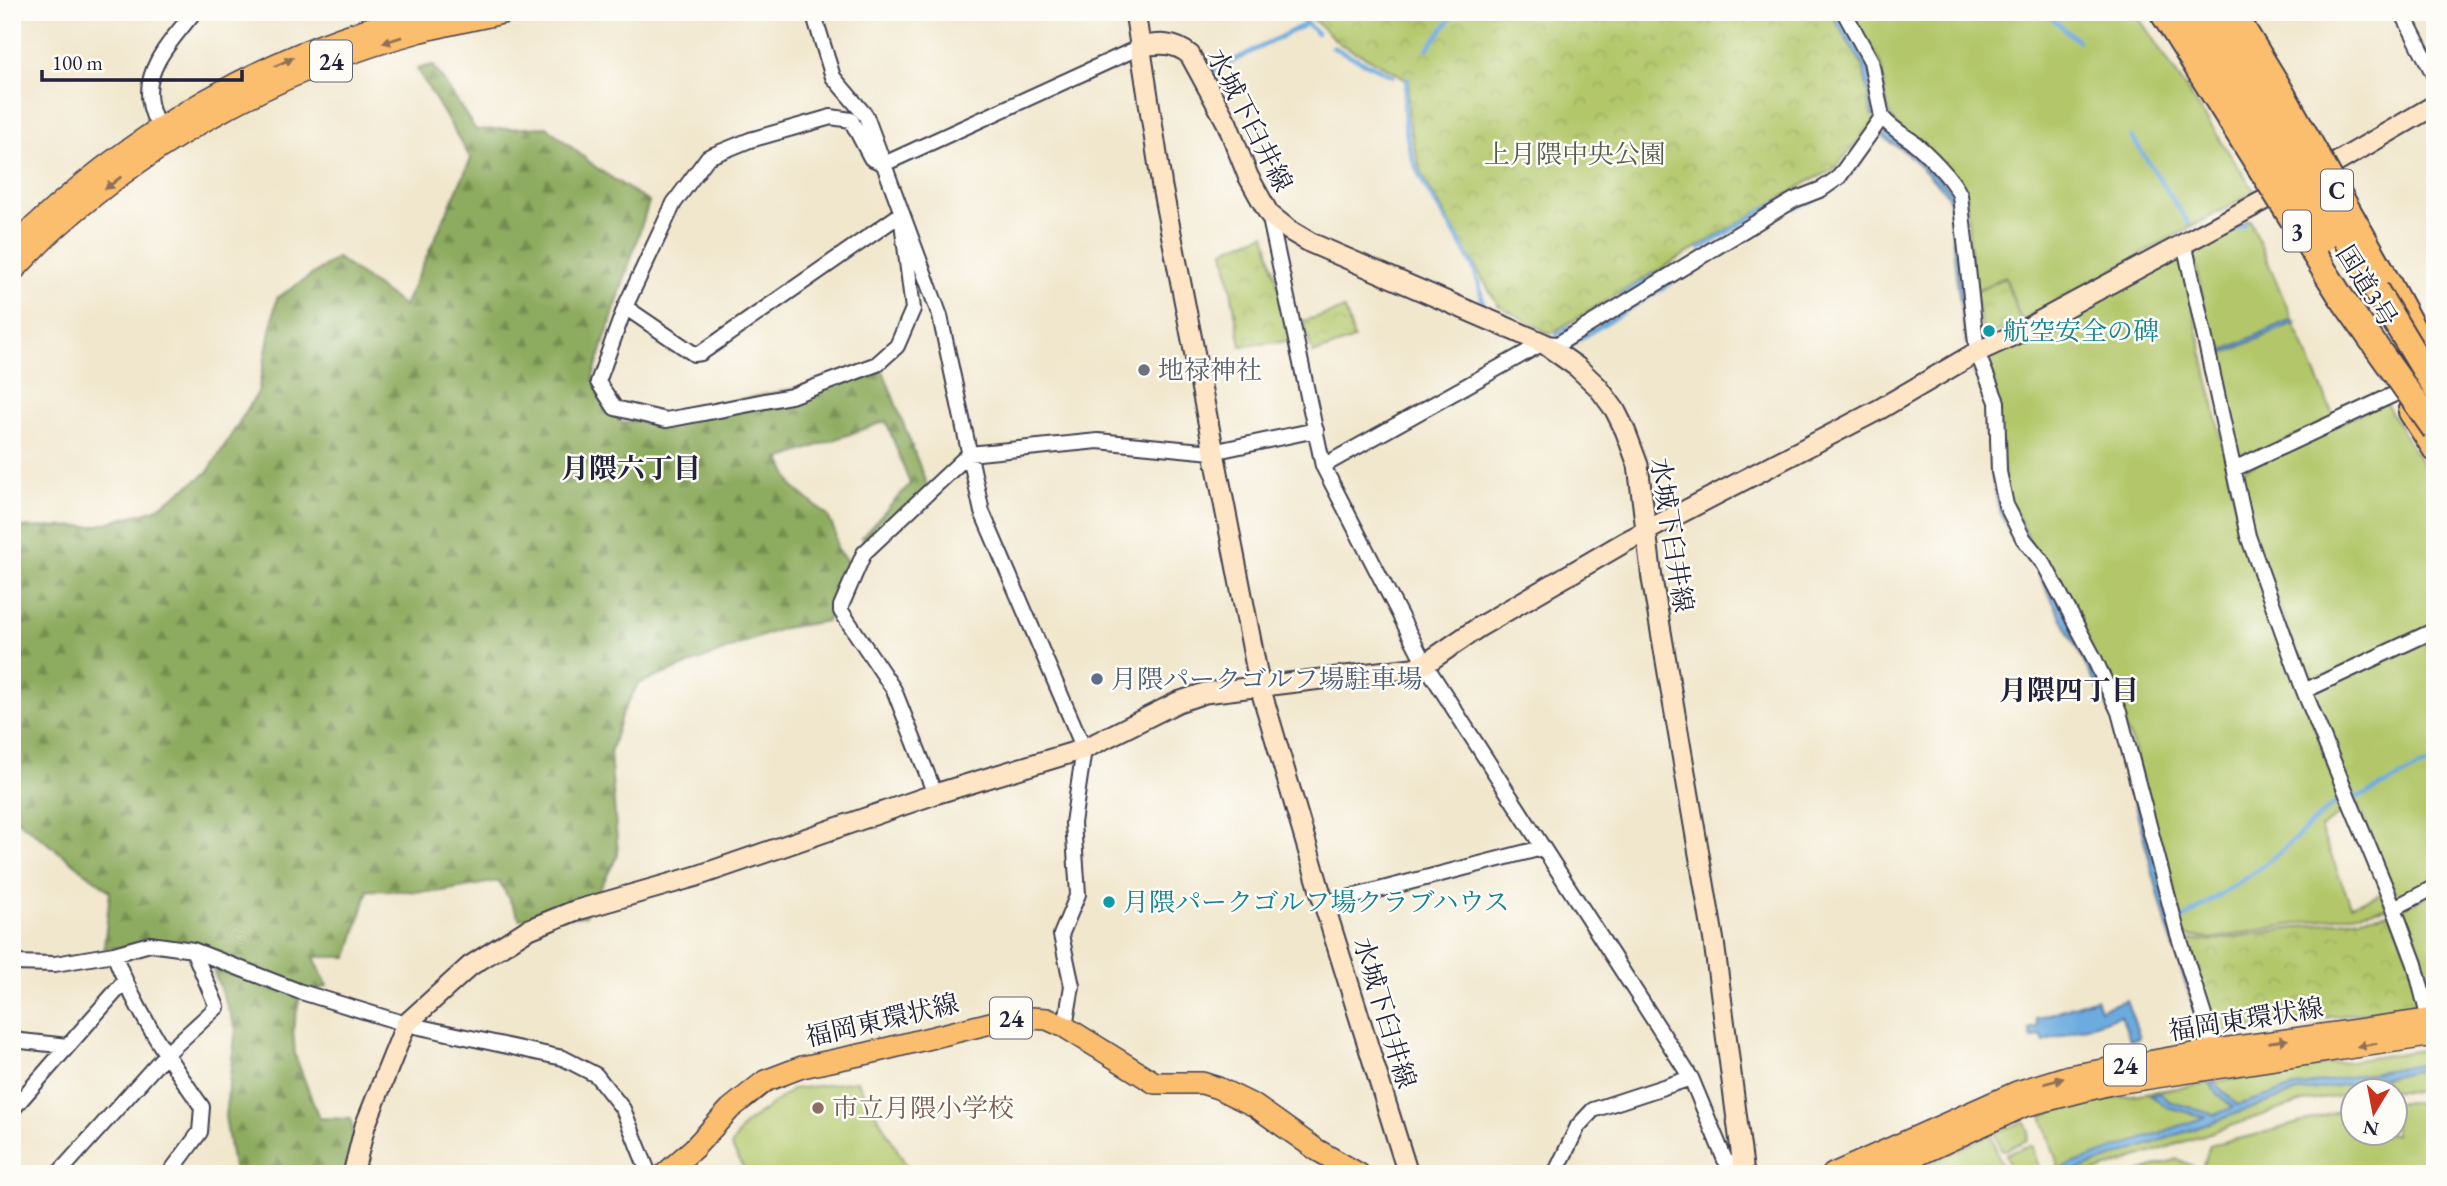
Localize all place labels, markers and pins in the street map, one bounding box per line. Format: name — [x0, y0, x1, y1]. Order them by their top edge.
place label: 航空安全の碑 — [2003, 314, 2159, 348]
marker: 航空安全の碑 — [1981, 323, 1997, 339]
place label: 地禄神社 — [1158, 353, 1262, 387]
marker: 地禄神社 — [1136, 362, 1152, 378]
place label: 月隈パークゴルフ場駐車場 — [1111, 662, 1422, 696]
marker: 月隈パークゴルフ場駐車場 — [1089, 671, 1105, 687]
place label: 月隈パークゴルフ場クラブハウス — [1123, 885, 1510, 919]
marker: 月隈パークゴルフ場クラブハウス — [1101, 894, 1117, 910]
place label: 市立月隈小学校 — [832, 1091, 1014, 1125]
marker: 市立月隈小学校 — [810, 1100, 826, 1116]

